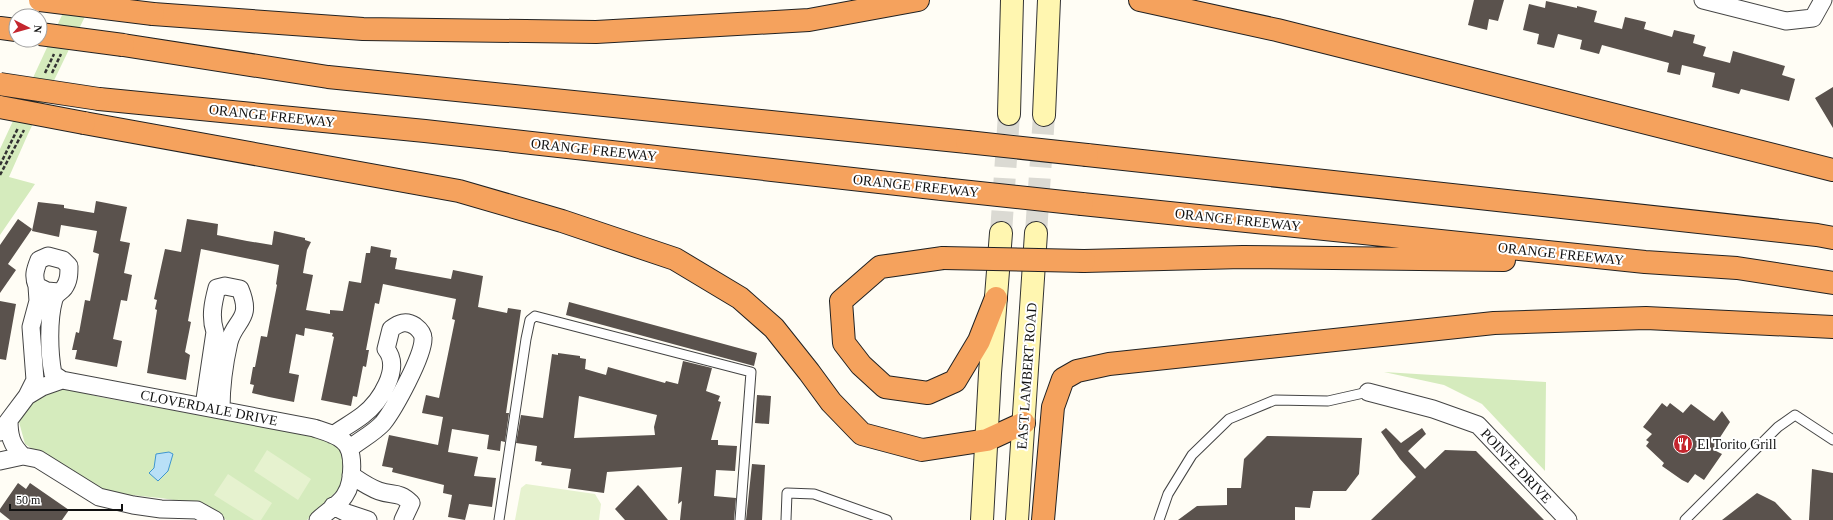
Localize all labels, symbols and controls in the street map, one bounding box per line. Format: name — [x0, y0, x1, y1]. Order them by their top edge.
north arrow — [8, 8, 48, 48]
text: N — [32, 24, 44, 34]
street label: ORANGE FREEWAY — [208, 102, 336, 130]
street label: ORANGE FREEWAY — [530, 136, 658, 164]
street label: ORANGE FREEWAY — [852, 172, 980, 200]
street label: ORANGE FREEWAY — [1174, 206, 1302, 234]
street label: ORANGE FREEWAY — [1497, 240, 1625, 268]
street label: EAST LAMBERT ROAD — [1014, 302, 1040, 450]
street label: CLOVERDALE DRIVE — [139, 387, 279, 429]
street label: POINTE DRIVE — [1478, 426, 1554, 506]
restaurant icon: El Torito Grill — [1672, 433, 1694, 455]
place label: El Torito Grill — [1697, 437, 1777, 452]
scale bar — [10, 486, 122, 512]
text: 50 m — [16, 493, 41, 507]

